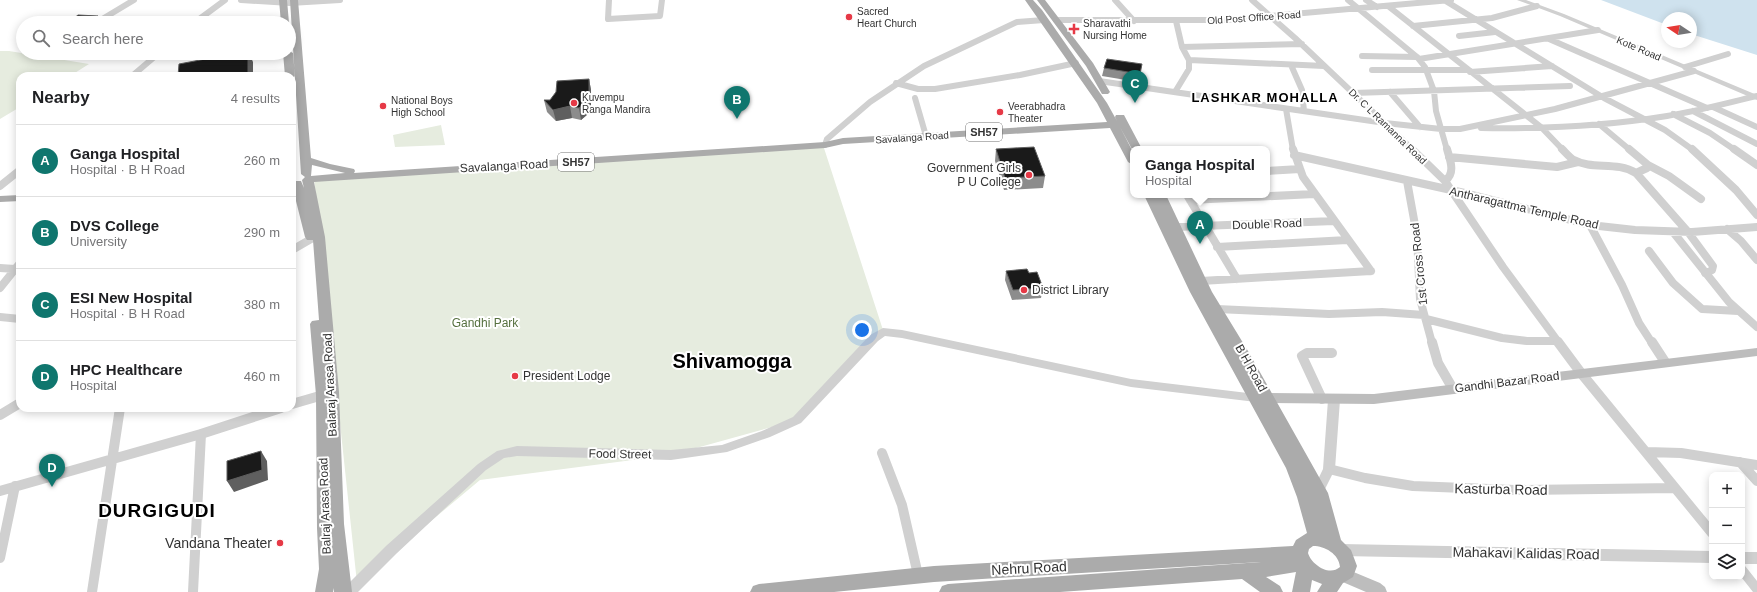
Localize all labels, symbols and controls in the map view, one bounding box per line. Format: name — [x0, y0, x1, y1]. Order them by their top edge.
place label: Sacred Heart Church — [857, 6, 916, 29]
street label: Old Post Office Road — [1207, 9, 1301, 26]
marker: Sacred Heart Church — [844, 12, 854, 22]
north arrow — [1661, 12, 1697, 48]
search box — [16, 16, 296, 60]
place label: Sharavathi Nursing Home — [1083, 18, 1147, 41]
marker: Sharavathi Nursing Home — [1068, 23, 1080, 35]
icon: search — [30, 27, 52, 49]
text: Search here — [62, 30, 144, 47]
street label: Kote Road — [1615, 34, 1663, 63]
pin: C — [1122, 70, 1148, 103]
pin: B — [724, 86, 750, 119]
street label: Dr. C L Ramanna Road — [1347, 86, 1429, 166]
text: Nearby — [32, 88, 90, 107]
district label: LASHKAR MOHALLA — [1191, 90, 1339, 105]
text: 4 results — [231, 91, 280, 106]
place label: Kuvempu Ranga Mandira — [582, 92, 651, 115]
place label: National Boys High School — [391, 95, 453, 118]
marker: Kuvempu Ranga Mandira — [569, 98, 579, 108]
marker: National Boys High School — [378, 101, 388, 111]
place label: Veerabhadra Theater — [1008, 101, 1066, 124]
marker: Veerabhadra Theater — [995, 107, 1005, 117]
road number: SH57 — [966, 123, 1002, 141]
street label: Savalanga Road — [875, 129, 949, 146]
text: Ganga Hospital — [70, 145, 180, 162]
popup — [1130, 146, 1270, 198]
text: A — [40, 153, 50, 168]
text: 260 m — [244, 153, 280, 168]
road number: SH57 — [558, 153, 594, 171]
text: Ganga Hospital — [1145, 156, 1255, 173]
street label: Savalanga Road — [459, 157, 549, 175]
place label: Government Girls P U College — [927, 161, 1021, 189]
text: Hospital · B H Road — [70, 162, 185, 177]
marker: Government Girls P U College — [1024, 170, 1034, 180]
text: Hospital — [1145, 173, 1192, 188]
street label: Antharagattma Temple Road — [1448, 184, 1600, 232]
pin: A — [1187, 211, 1213, 244]
street label: Double Road — [1232, 216, 1302, 232]
text: DVS College — [70, 217, 159, 234]
street label: 1st Cross Road — [1408, 222, 1430, 306]
text: B — [40, 225, 50, 240]
text: 290 m — [244, 225, 280, 240]
text: University — [70, 234, 127, 249]
place label: District Library — [1032, 283, 1109, 297]
marker: District Library — [1019, 285, 1029, 295]
text: ESI New Hospital — [70, 289, 193, 306]
text: C — [40, 297, 50, 312]
text: 380 m — [244, 297, 280, 312]
text: Hospital · B H Road — [70, 306, 185, 321]
park label: Gandhi Park — [452, 316, 519, 330]
your location — [852, 320, 872, 340]
street label: Balaraj Arasa Road — [320, 333, 340, 437]
street label: B H Road — [1232, 342, 1270, 394]
district label: Shivamogga — [673, 350, 792, 372]
text: HPC Healthcare — [70, 361, 183, 378]
text: D — [40, 369, 50, 384]
text: 460 m — [244, 369, 280, 384]
place label: President Lodge — [523, 369, 611, 383]
street label: Gandhi Bazar Road — [1454, 369, 1560, 395]
marker: President Lodge — [510, 371, 520, 381]
text: Hospital — [70, 378, 117, 393]
street label: Food Street — [589, 446, 652, 462]
pin: D — [39, 454, 65, 487]
street label: Balraj Arasa Road — [316, 457, 334, 555]
map controls — [1709, 472, 1745, 580]
button: + — [1709, 472, 1745, 508]
street label: Kasturba Road — [1454, 480, 1548, 498]
district label: DURGIGUDI — [98, 500, 216, 521]
button: − — [1709, 508, 1745, 544]
place label: Vandana Theater — [165, 535, 272, 551]
marker: Vandana Theater — [275, 538, 285, 548]
street label: Mahakavi Kalidas Road — [1452, 544, 1600, 562]
button: layers — [1709, 544, 1745, 580]
street label: Nehru Road — [991, 558, 1067, 578]

